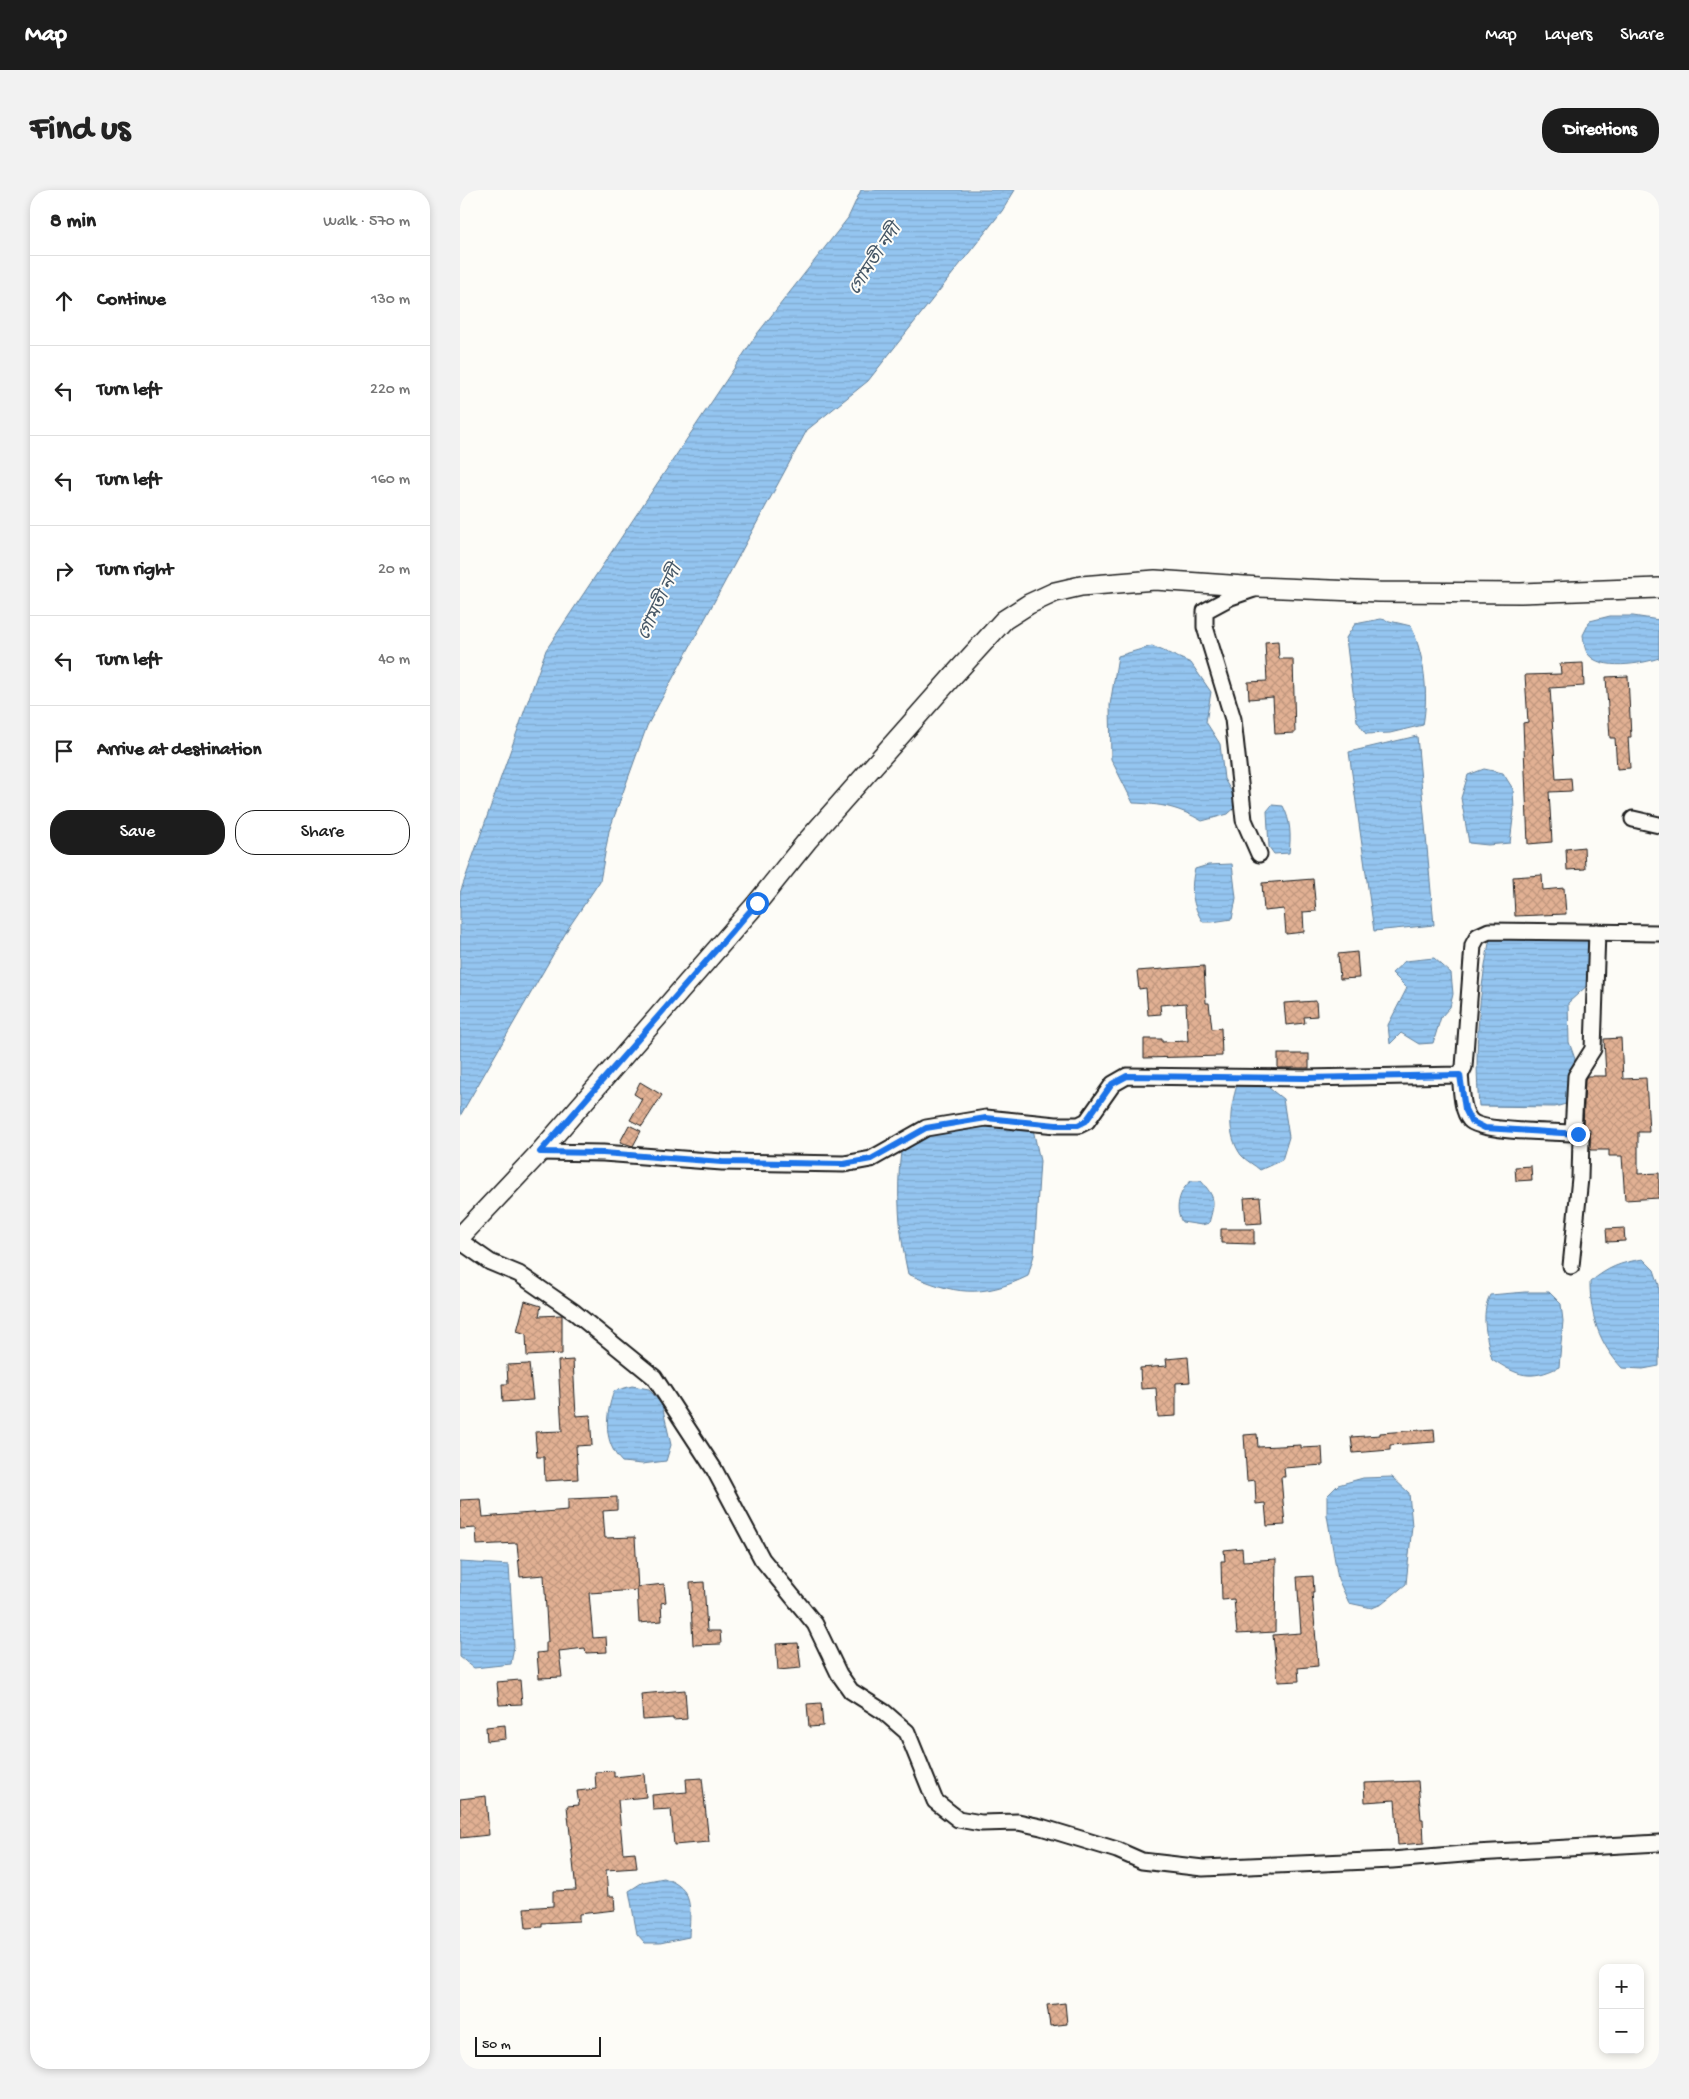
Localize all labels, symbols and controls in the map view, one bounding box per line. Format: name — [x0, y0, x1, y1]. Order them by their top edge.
text: Map — [25, 21, 67, 50]
text: Map — [1485, 25, 1517, 46]
text: Layers — [1545, 25, 1592, 46]
text: Share — [1620, 25, 1664, 46]
button: Directions — [1542, 108, 1659, 153]
text: Find us — [30, 110, 130, 151]
text: 8 min — [50, 210, 96, 235]
text: Walk · 570 m — [323, 213, 410, 232]
water label: গোমতী নদী — [843, 216, 908, 300]
icon: ahead — [50, 287, 78, 315]
text: Continue — [97, 289, 166, 312]
text: 130 m — [371, 291, 410, 310]
icon: left — [50, 377, 78, 405]
text: Turn left — [97, 379, 161, 402]
text: 220 m — [370, 381, 410, 400]
icon: left — [50, 467, 78, 495]
text: Turn left — [97, 469, 161, 492]
text: 160 m — [371, 471, 410, 490]
icon: right — [50, 557, 78, 585]
water label: গোমতী নদী — [632, 558, 689, 644]
text: Turn right — [97, 559, 173, 582]
text: 20 m — [378, 561, 410, 580]
icon: left — [50, 647, 78, 675]
text: Turn left — [97, 649, 161, 672]
text: 40 m — [378, 651, 410, 670]
icon: arrive — [50, 737, 78, 765]
text: Arrive at destination — [97, 739, 261, 762]
button: Save — [50, 810, 225, 855]
button: Share — [235, 810, 410, 855]
route start — [746, 892, 769, 915]
route end — [1567, 1123, 1590, 1146]
map controls — [1599, 1964, 1644, 2054]
button: + — [1599, 1964, 1644, 2009]
button: − — [1599, 2009, 1644, 2054]
scale bar — [475, 2034, 601, 2057]
text: 50 m — [482, 2037, 511, 2054]

